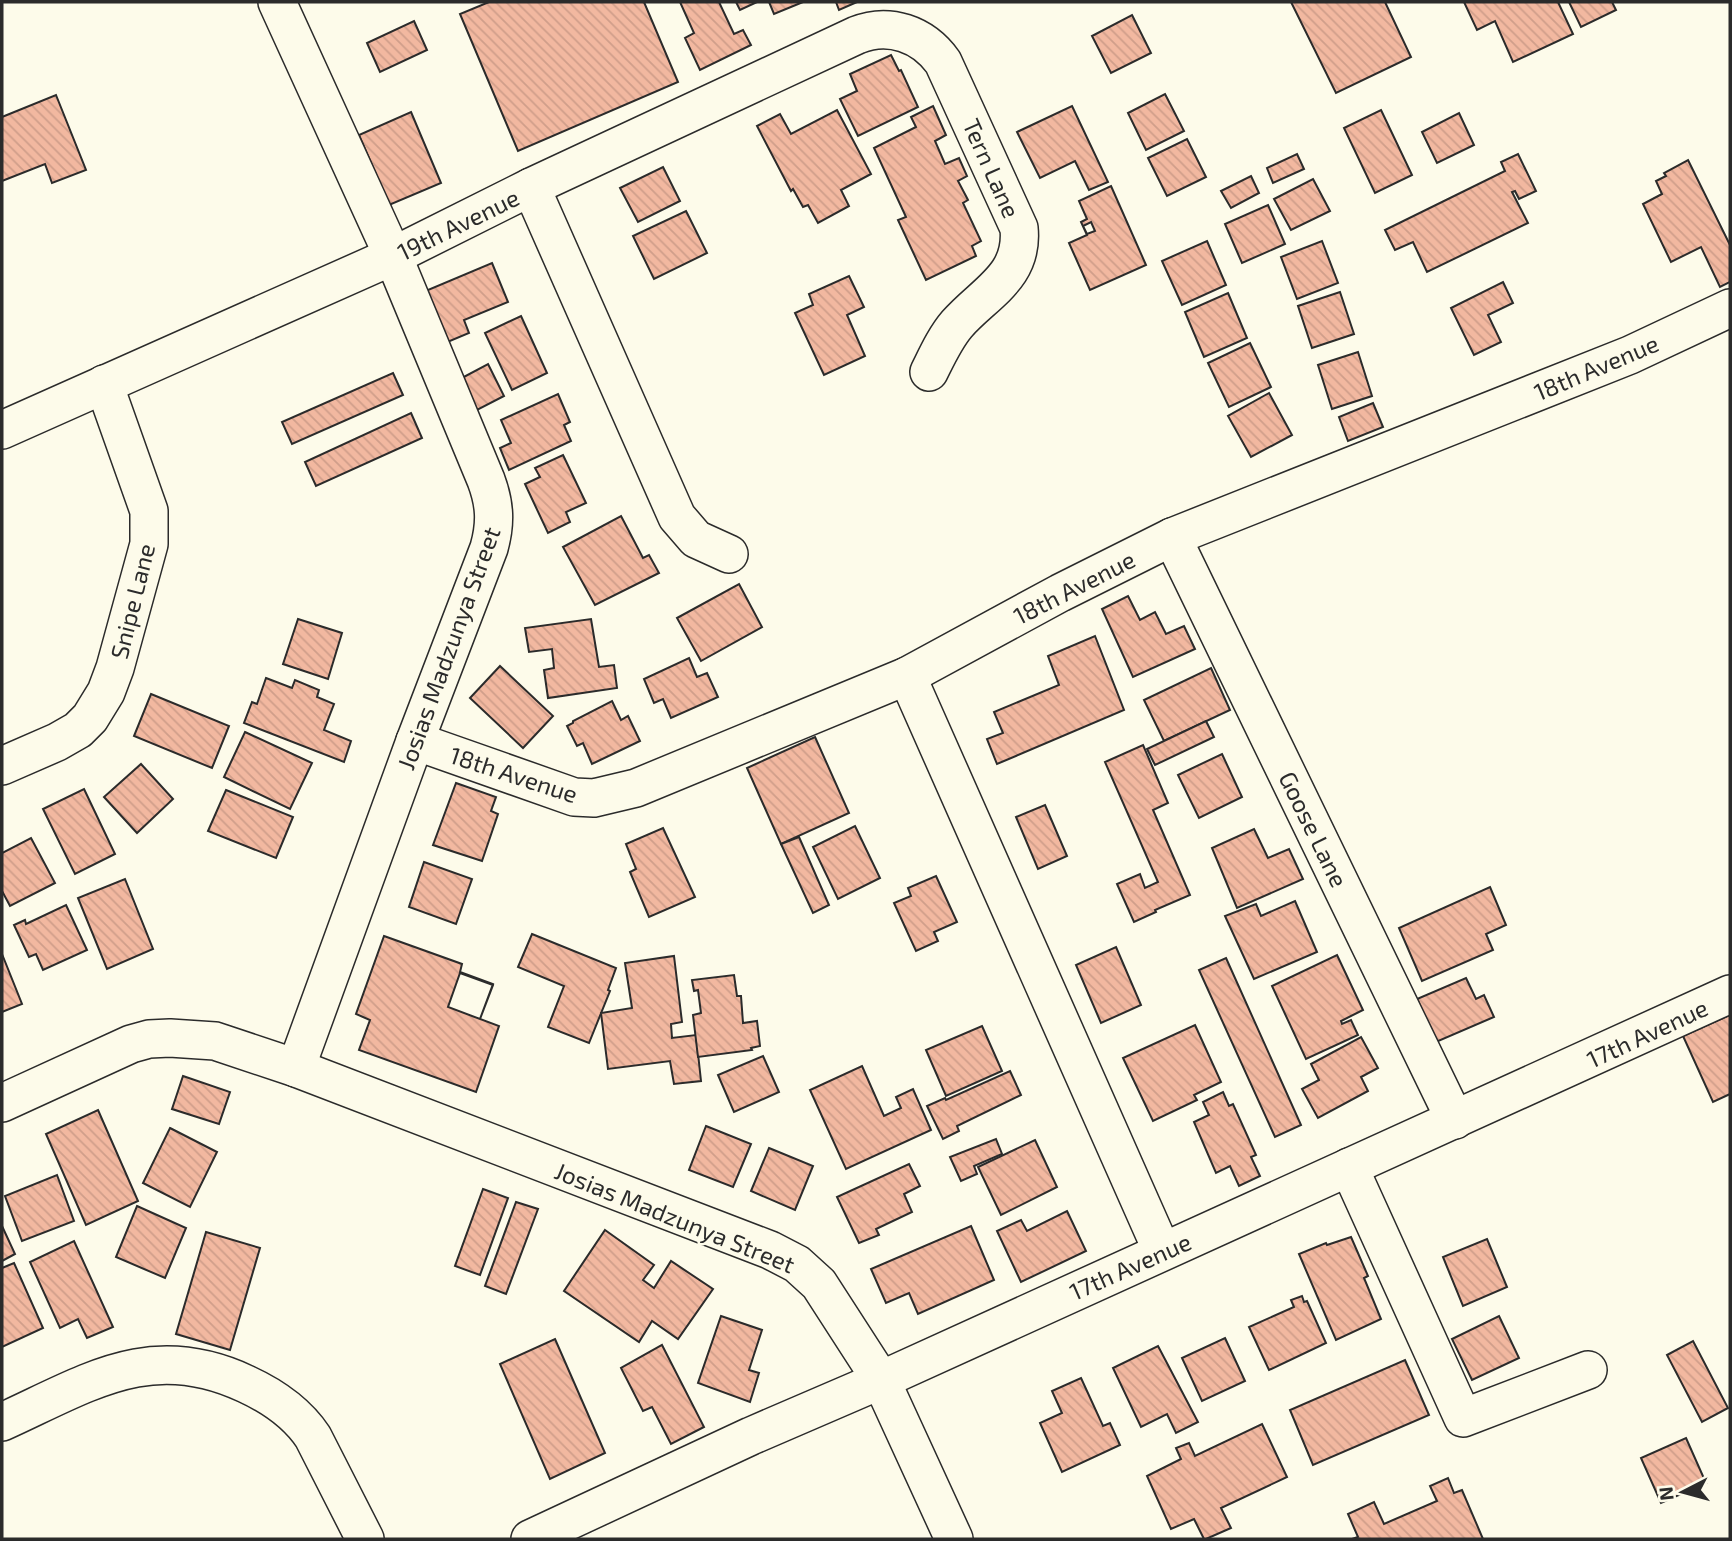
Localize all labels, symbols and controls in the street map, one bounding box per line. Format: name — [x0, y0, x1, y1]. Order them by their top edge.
street label: Tern Lane — [957, 114, 1027, 222]
street label: 19th Avenue — [393, 182, 523, 266]
street label: 18th Avenue — [1529, 328, 1663, 406]
street label: Josias Madzunya Street — [391, 523, 505, 773]
street label: Snipe Lane — [104, 540, 160, 662]
street label: 18th Avenue — [1008, 544, 1140, 630]
street label: 18th Avenue — [447, 740, 581, 808]
street label: Goose Lane — [1274, 766, 1354, 892]
street label: 17th Avenue — [1582, 992, 1712, 1074]
street label: Josias Madzunya Street — [551, 1156, 799, 1278]
street label: 17th Avenue — [1065, 1226, 1195, 1306]
north arrow — [1648, 1457, 1718, 1527]
text: N — [1653, 1486, 1678, 1502]

